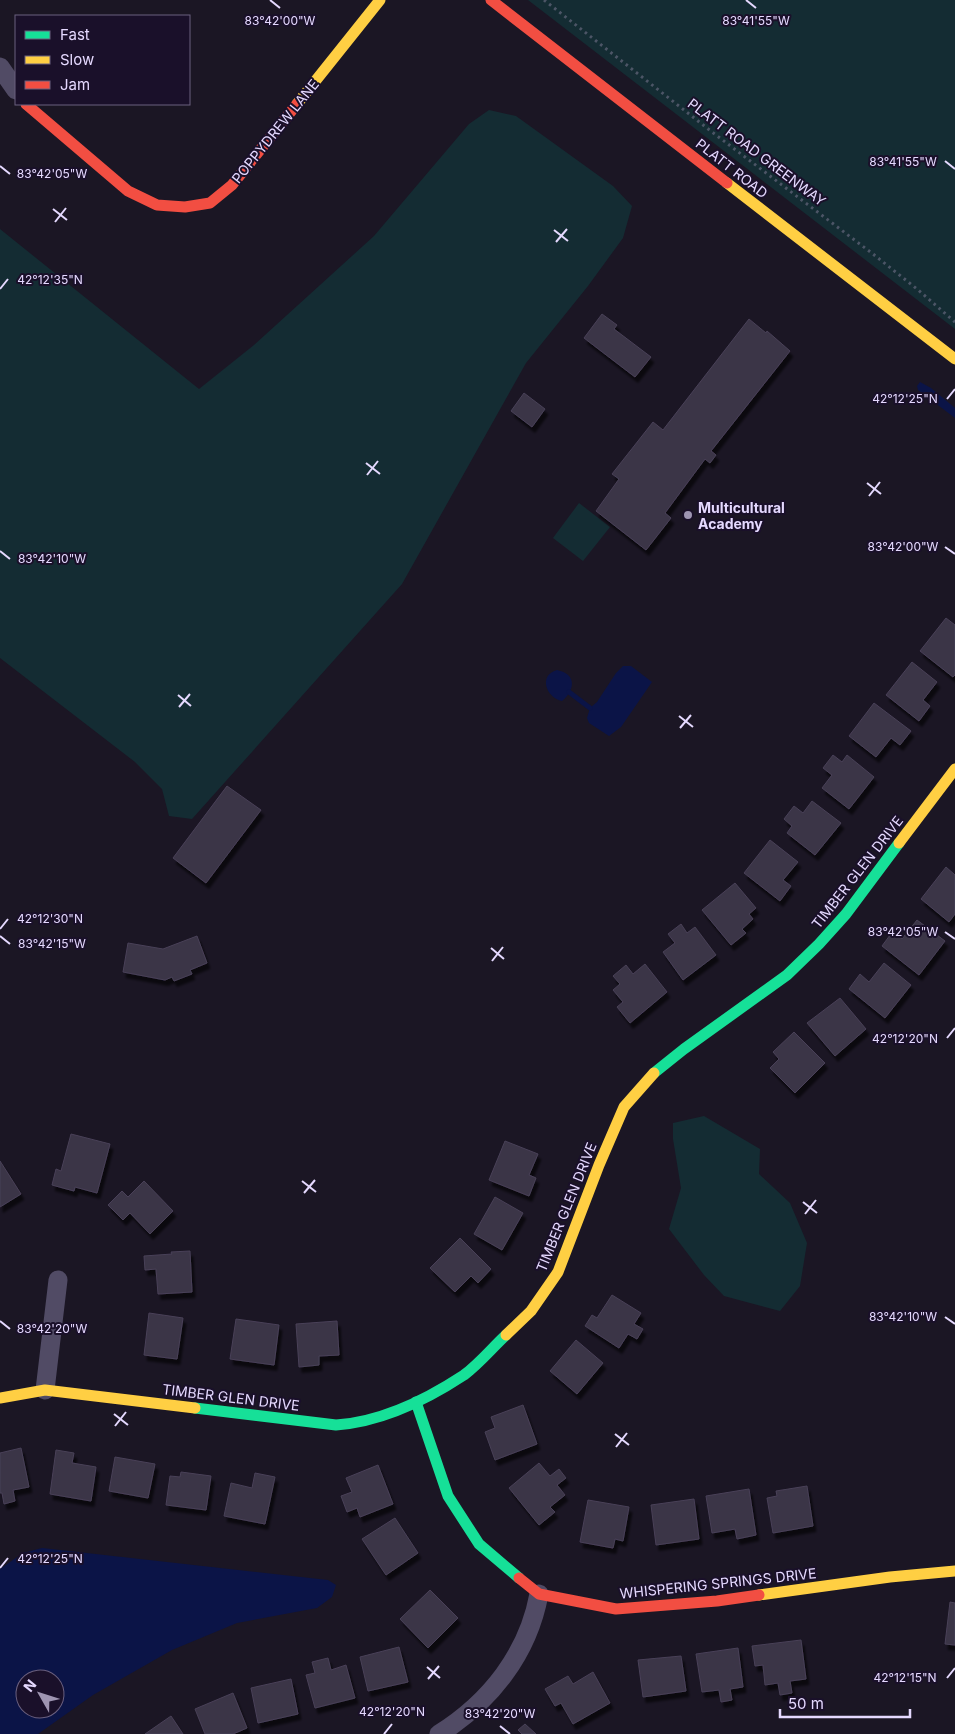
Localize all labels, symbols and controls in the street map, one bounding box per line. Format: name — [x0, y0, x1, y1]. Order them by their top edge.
text: 83°42'00"W — [245, 13, 316, 28]
text: 83°41'55"W — [722, 13, 790, 28]
legend — [15, 15, 190, 105]
text: Fast — [60, 25, 90, 44]
text: Slow — [60, 50, 94, 69]
text: Jam — [60, 75, 90, 94]
street label: POPPYDREW LANE — [228, 76, 322, 186]
street label: PLATT ROAD GREENWAY — [685, 95, 829, 209]
street label: PLATT ROAD — [693, 135, 771, 201]
text: 83°41'55"W — [869, 154, 937, 169]
text: 83°42'05"W — [17, 166, 87, 181]
text: 42°12'35"N — [17, 272, 83, 287]
text: 42°12'25"N — [872, 391, 938, 406]
place label: Multicultural Academy — [698, 499, 785, 532]
marker: Multicultural Academy — [682, 509, 694, 521]
text: 83°42'00"W — [868, 539, 939, 554]
text: 83°42'10"W — [18, 551, 86, 566]
street label: TIMBER GLEN DRIVE — [808, 812, 906, 932]
text: 42°12'30"N — [17, 911, 83, 926]
text: 83°42'05"W — [868, 924, 938, 939]
text: 83°42'15"W — [18, 936, 86, 951]
text: 42°12'20"N — [872, 1031, 938, 1046]
street label: TIMBER GLEN DRIVE — [532, 1140, 600, 1274]
text: 83°42'10"W — [869, 1309, 937, 1324]
text: 83°42'20"W — [17, 1321, 87, 1336]
street label: TIMBER GLEN DRIVE — [161, 1380, 301, 1414]
text: 42°12'25"N — [17, 1551, 83, 1566]
street label: WHISPERING SPRINGS DRIVE — [619, 1564, 817, 1602]
north arrow — [15, 1669, 65, 1719]
text: 42°12'15"N — [873, 1670, 937, 1685]
text: N — [20, 1676, 39, 1695]
scale bar — [780, 1686, 910, 1718]
text: 50 m — [788, 1694, 824, 1713]
text: 42°12'20"N — [359, 1704, 425, 1719]
text: 83°42'20"W — [465, 1706, 535, 1721]

